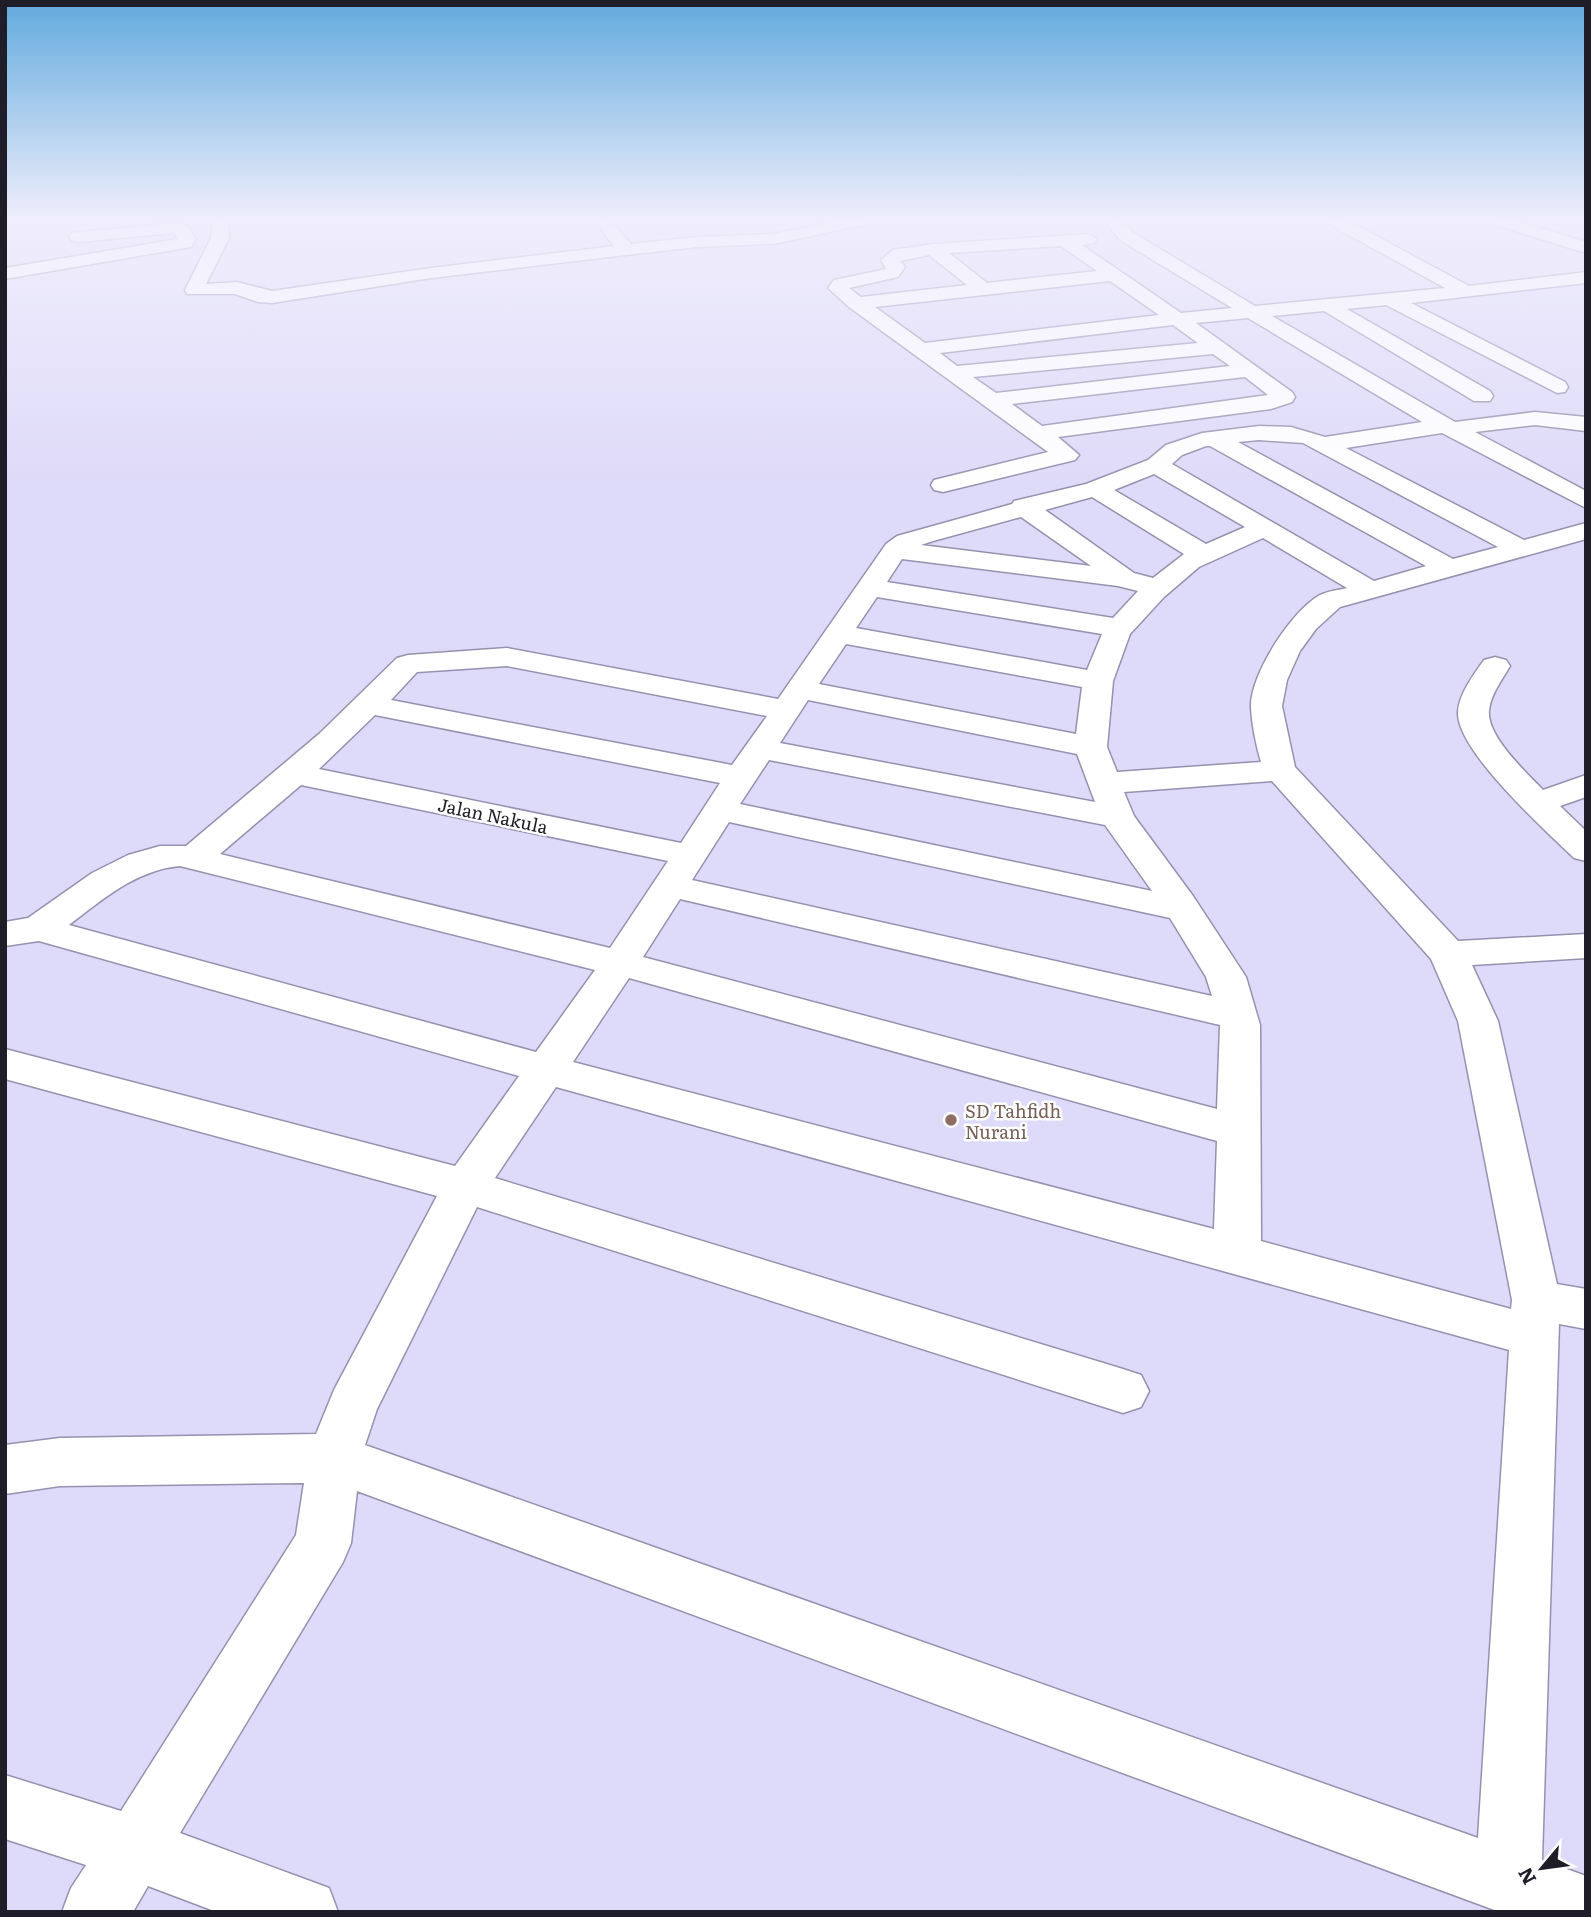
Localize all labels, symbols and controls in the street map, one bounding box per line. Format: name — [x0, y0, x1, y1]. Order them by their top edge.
street label: Jalan Nakula — [435, 790, 551, 840]
place label: SD Tahfidh Nurani — [965, 1097, 1061, 1145]
marker: SD Tahfidh Nurani — [943, 1112, 959, 1128]
north arrow — [1507, 1833, 1577, 1903]
text: N — [1510, 1863, 1542, 1890]

